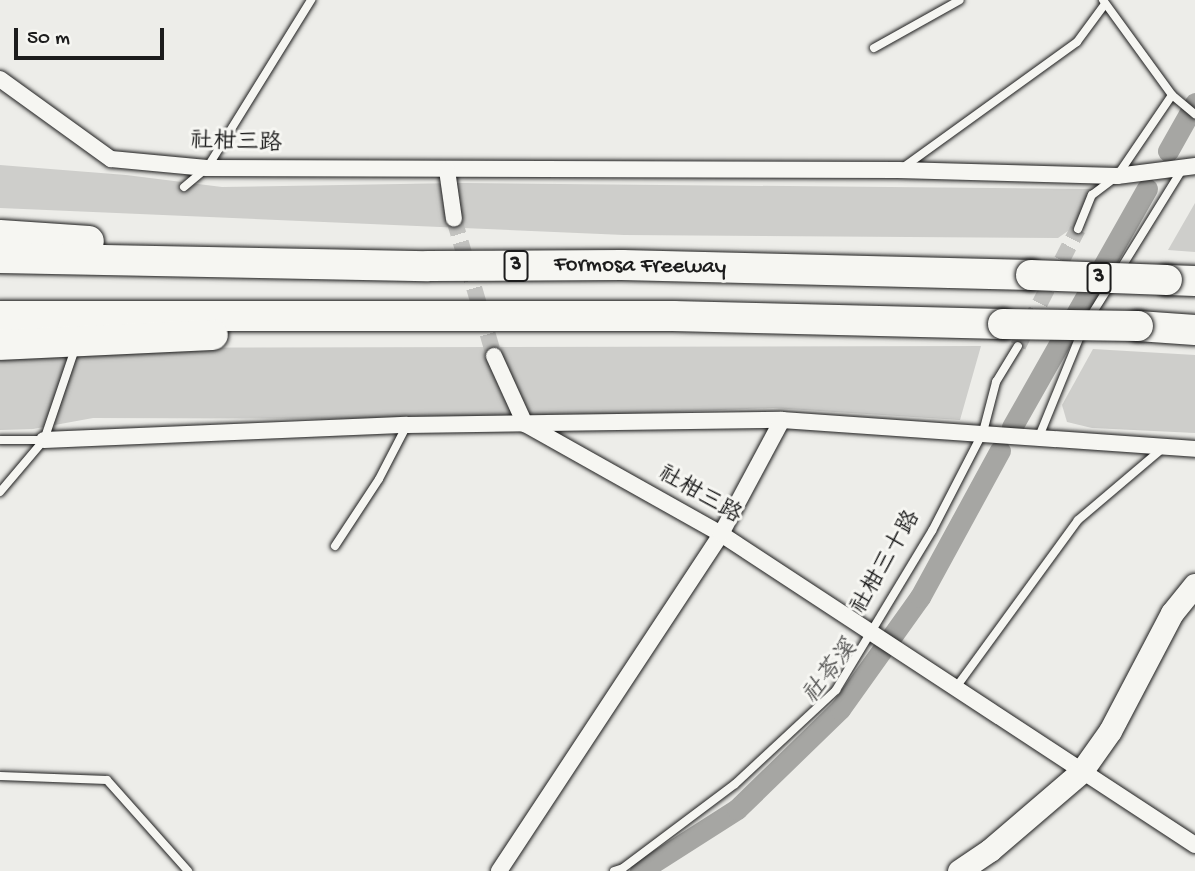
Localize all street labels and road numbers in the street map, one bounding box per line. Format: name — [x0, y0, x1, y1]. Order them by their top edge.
street label: 社柑三路 — [190, 129, 282, 159]
road number: 3 — [502, 248, 530, 284]
street label: Formosa Freeway — [554, 252, 726, 282]
road number: 3 — [1085, 260, 1113, 296]
street label: 社柑三路 — [652, 461, 746, 531]
street label: 社柑三十路 — [846, 506, 928, 620]

